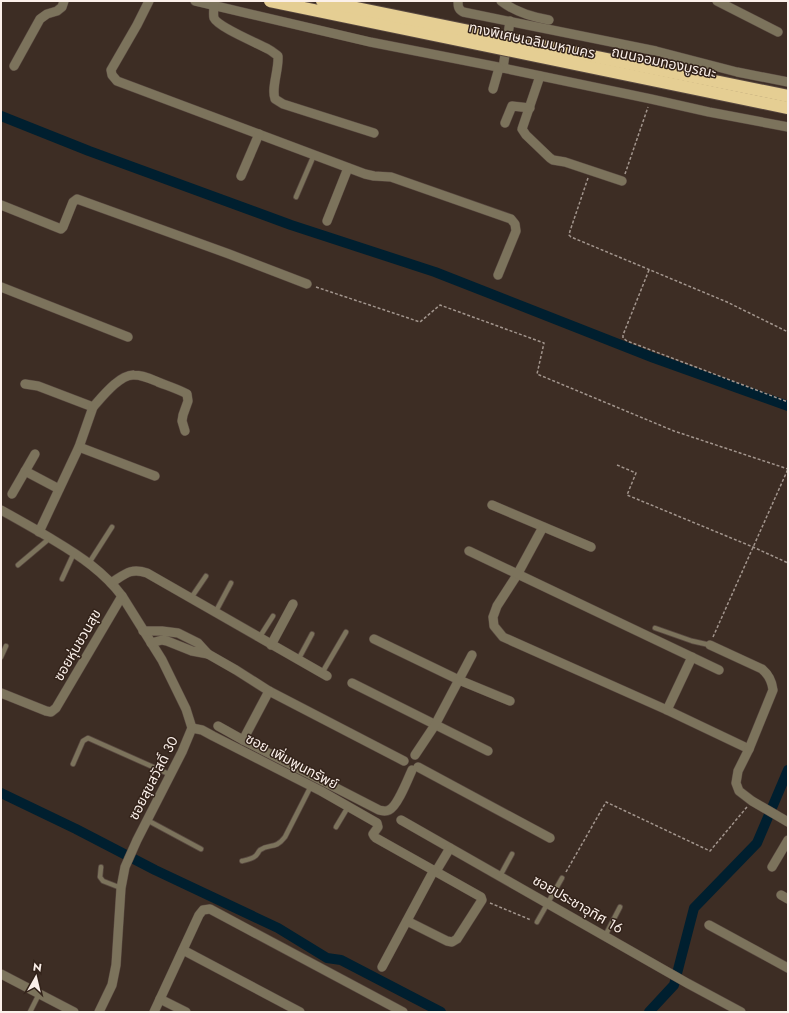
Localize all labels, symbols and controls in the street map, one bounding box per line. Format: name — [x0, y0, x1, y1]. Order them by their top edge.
street label: ทางพิเศษเฉลิมมหานคร — [467, 17, 597, 63]
street label: ถนนจอมทองบูรณะ — [610, 41, 718, 83]
street label: ซอยหุ่นชวนสุข — [48, 605, 106, 685]
street label: ซอย เพิ่มพูนทรัพย์ — [242, 728, 342, 794]
street label: ซอยสุขสวัสดิ์ 30 — [123, 733, 183, 823]
street label: ซอยประชาอุทิศ 16 — [529, 870, 627, 938]
north arrow — [16, 957, 56, 997]
text: N — [32, 959, 43, 976]

